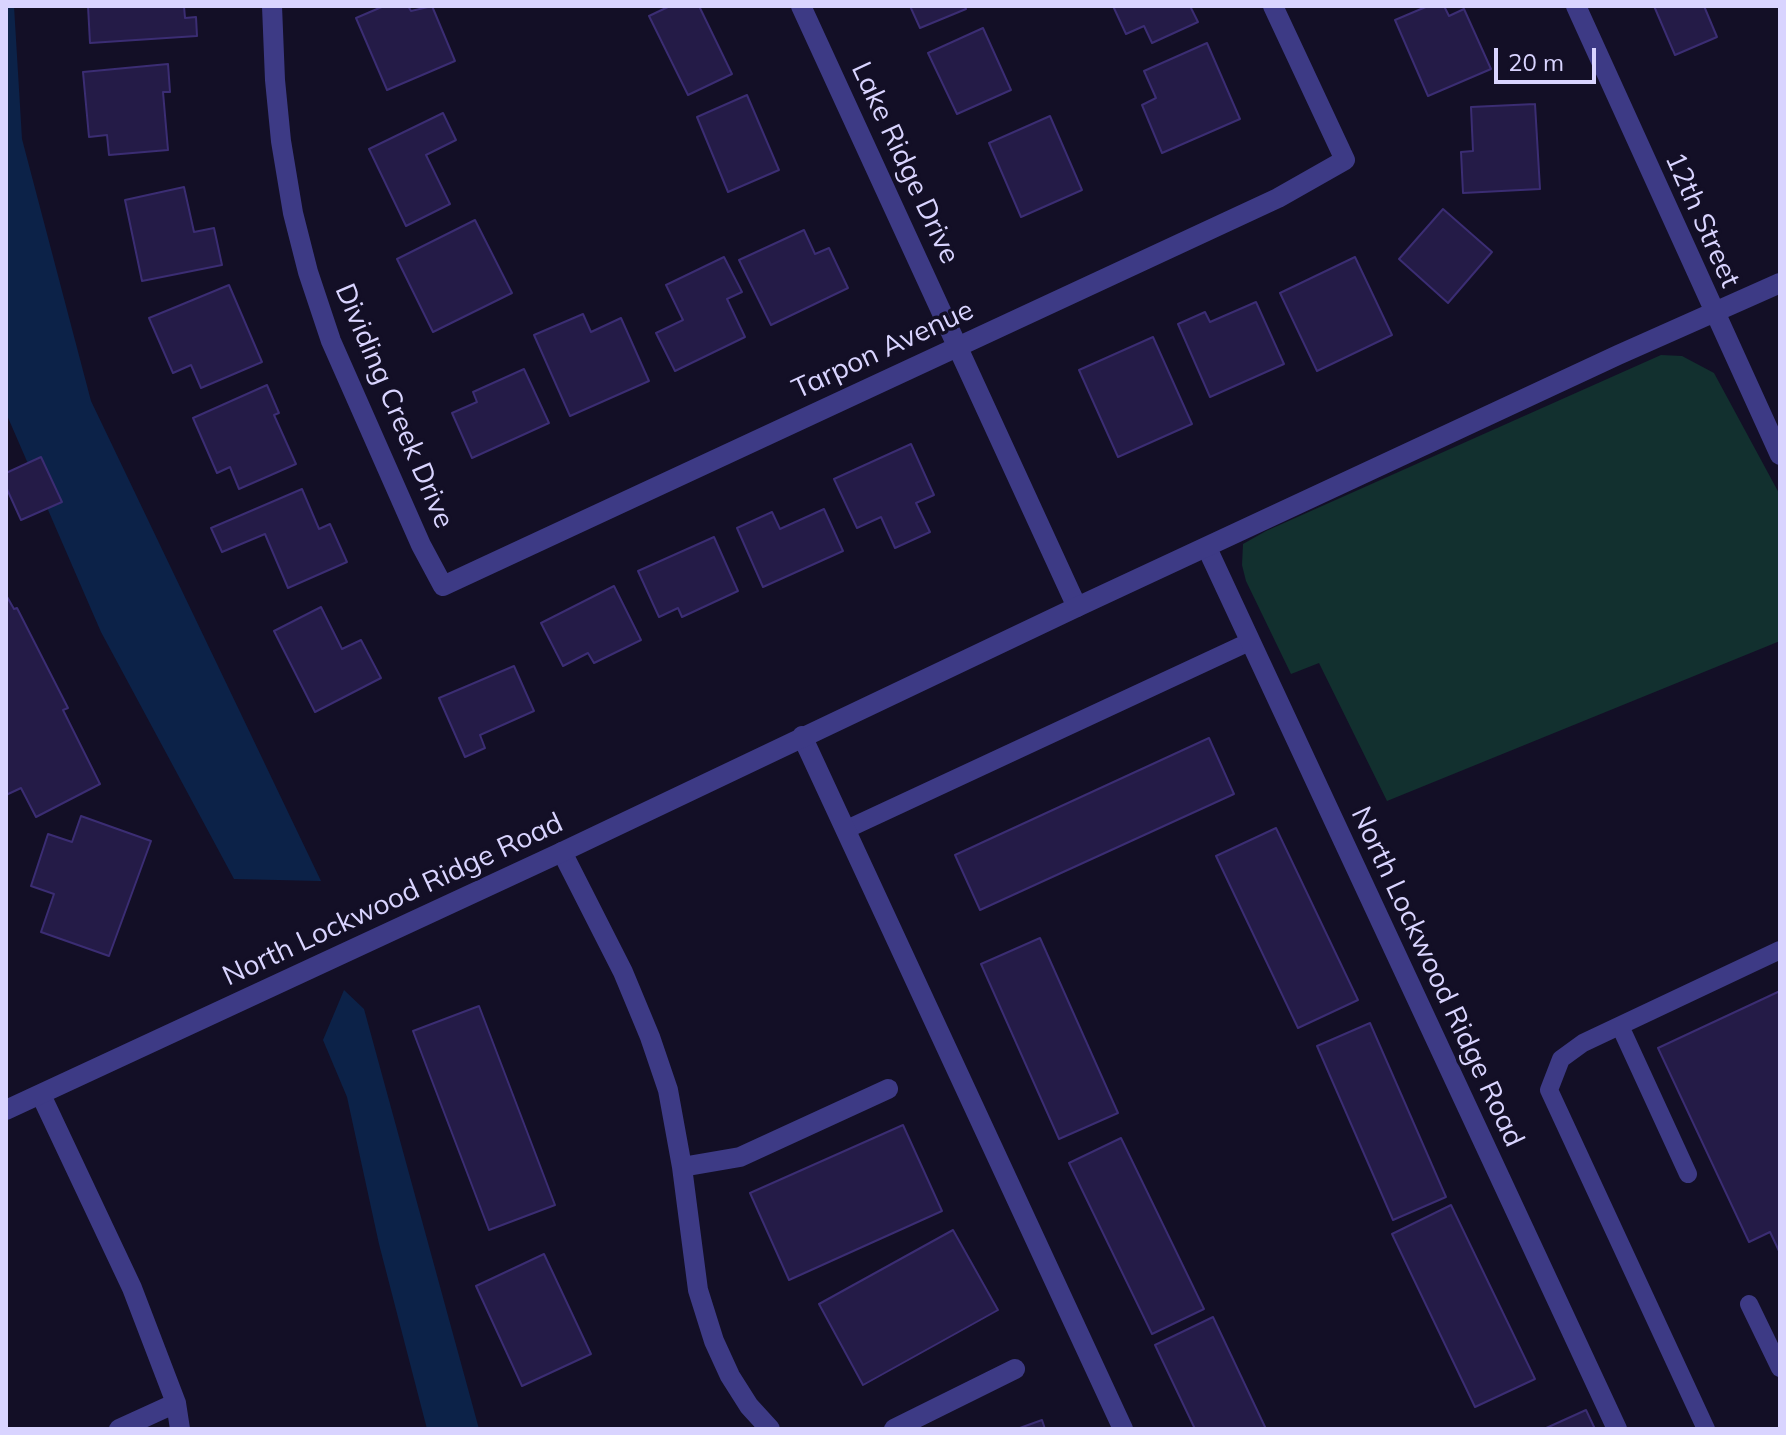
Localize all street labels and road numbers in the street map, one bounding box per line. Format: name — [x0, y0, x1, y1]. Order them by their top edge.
street label: Lake Ridge Drive — [844, 57, 966, 269]
street label: 12th Street — [1657, 147, 1747, 293]
street label: Dividing Creek Drive — [327, 279, 461, 533]
street label: Tarpon Avenue — [787, 293, 979, 407]
street label: North Lockwood Ridge Road — [1343, 802, 1531, 1152]
street label: North Lockwood Ridge Road — [218, 806, 568, 994]

